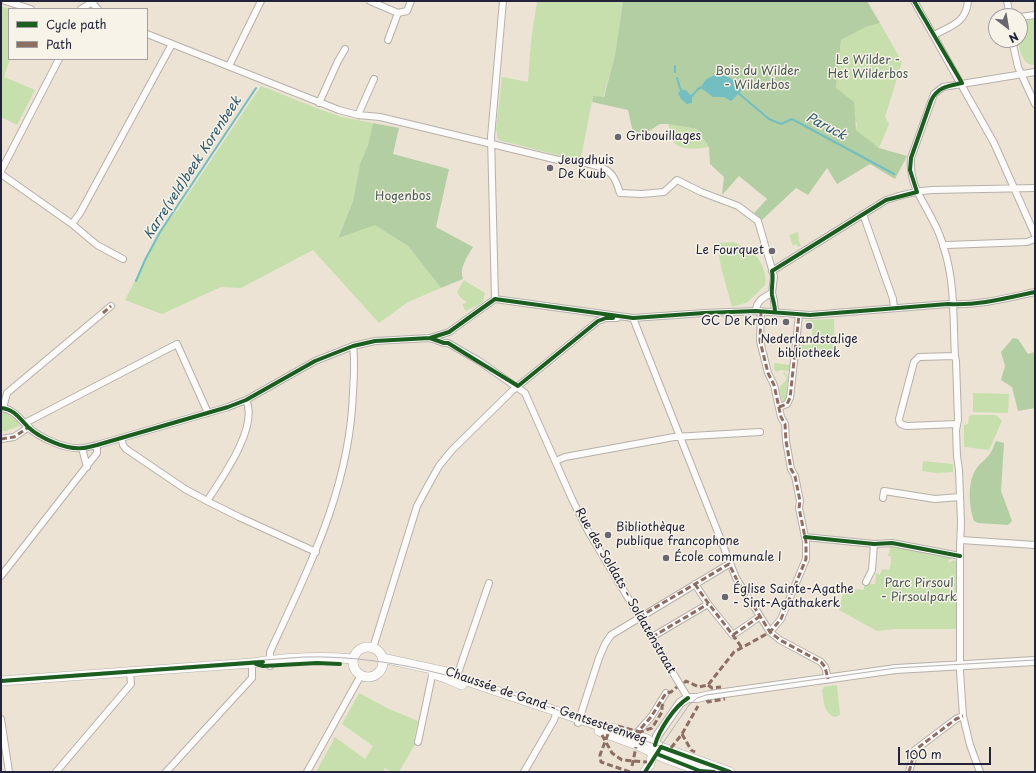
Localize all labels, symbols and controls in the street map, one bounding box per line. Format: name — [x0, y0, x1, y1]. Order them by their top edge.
legend — [8, 8, 148, 60]
north arrow — [988, 8, 1028, 48]
text: Cycle path — [46, 15, 107, 33]
text: N — [1006, 28, 1022, 47]
text: Path — [46, 35, 72, 53]
park label: Le Wilder - Het Wilderbos — [828, 54, 908, 82]
park label: Bois du Wilder - Wilderbos — [715, 65, 799, 93]
water label: Karre(veld)beek Korenbeek — [141, 94, 245, 242]
water label: Paruck — [803, 110, 849, 144]
place label: Gribouillages — [626, 130, 701, 144]
marker: Gribouillages — [613, 132, 623, 142]
place label: Jeugdhuis De Kuub — [558, 154, 614, 182]
marker: Jeugdhuis De Kuub — [545, 163, 555, 173]
park label: Hogenbos — [375, 190, 431, 204]
place label: Le Fourquet — [696, 244, 764, 258]
marker: Le Fourquet — [767, 246, 777, 256]
place label: GC De Kroon — [701, 315, 778, 329]
marker: GC De Kroon — [781, 317, 791, 327]
marker: Nederlandstalige bibliotheek — [804, 321, 814, 331]
place label: Nederlandstalige bibliotheek — [760, 333, 858, 361]
street label: Rue des Soldats - Soldatenstraat — [572, 506, 678, 676]
place label: Bibliothèque publique francophone — [616, 521, 740, 549]
marker: Bibliothèque publique francophone — [603, 530, 613, 540]
place label: École communale I — [674, 551, 782, 565]
marker: École communale I — [661, 553, 671, 563]
park label: Parc Pirsoul - Pirsoulpark — [881, 577, 957, 605]
place label: Église Sainte-Agathe - Sint-Agathakerk — [733, 583, 854, 611]
marker: Église Sainte-Agathe - Sint-Agathakerk — [720, 592, 730, 602]
street label: Chaussée de Gand - Gentsesteenweg — [443, 665, 649, 747]
scale bar — [900, 739, 993, 765]
text: 100 m — [905, 745, 942, 763]

